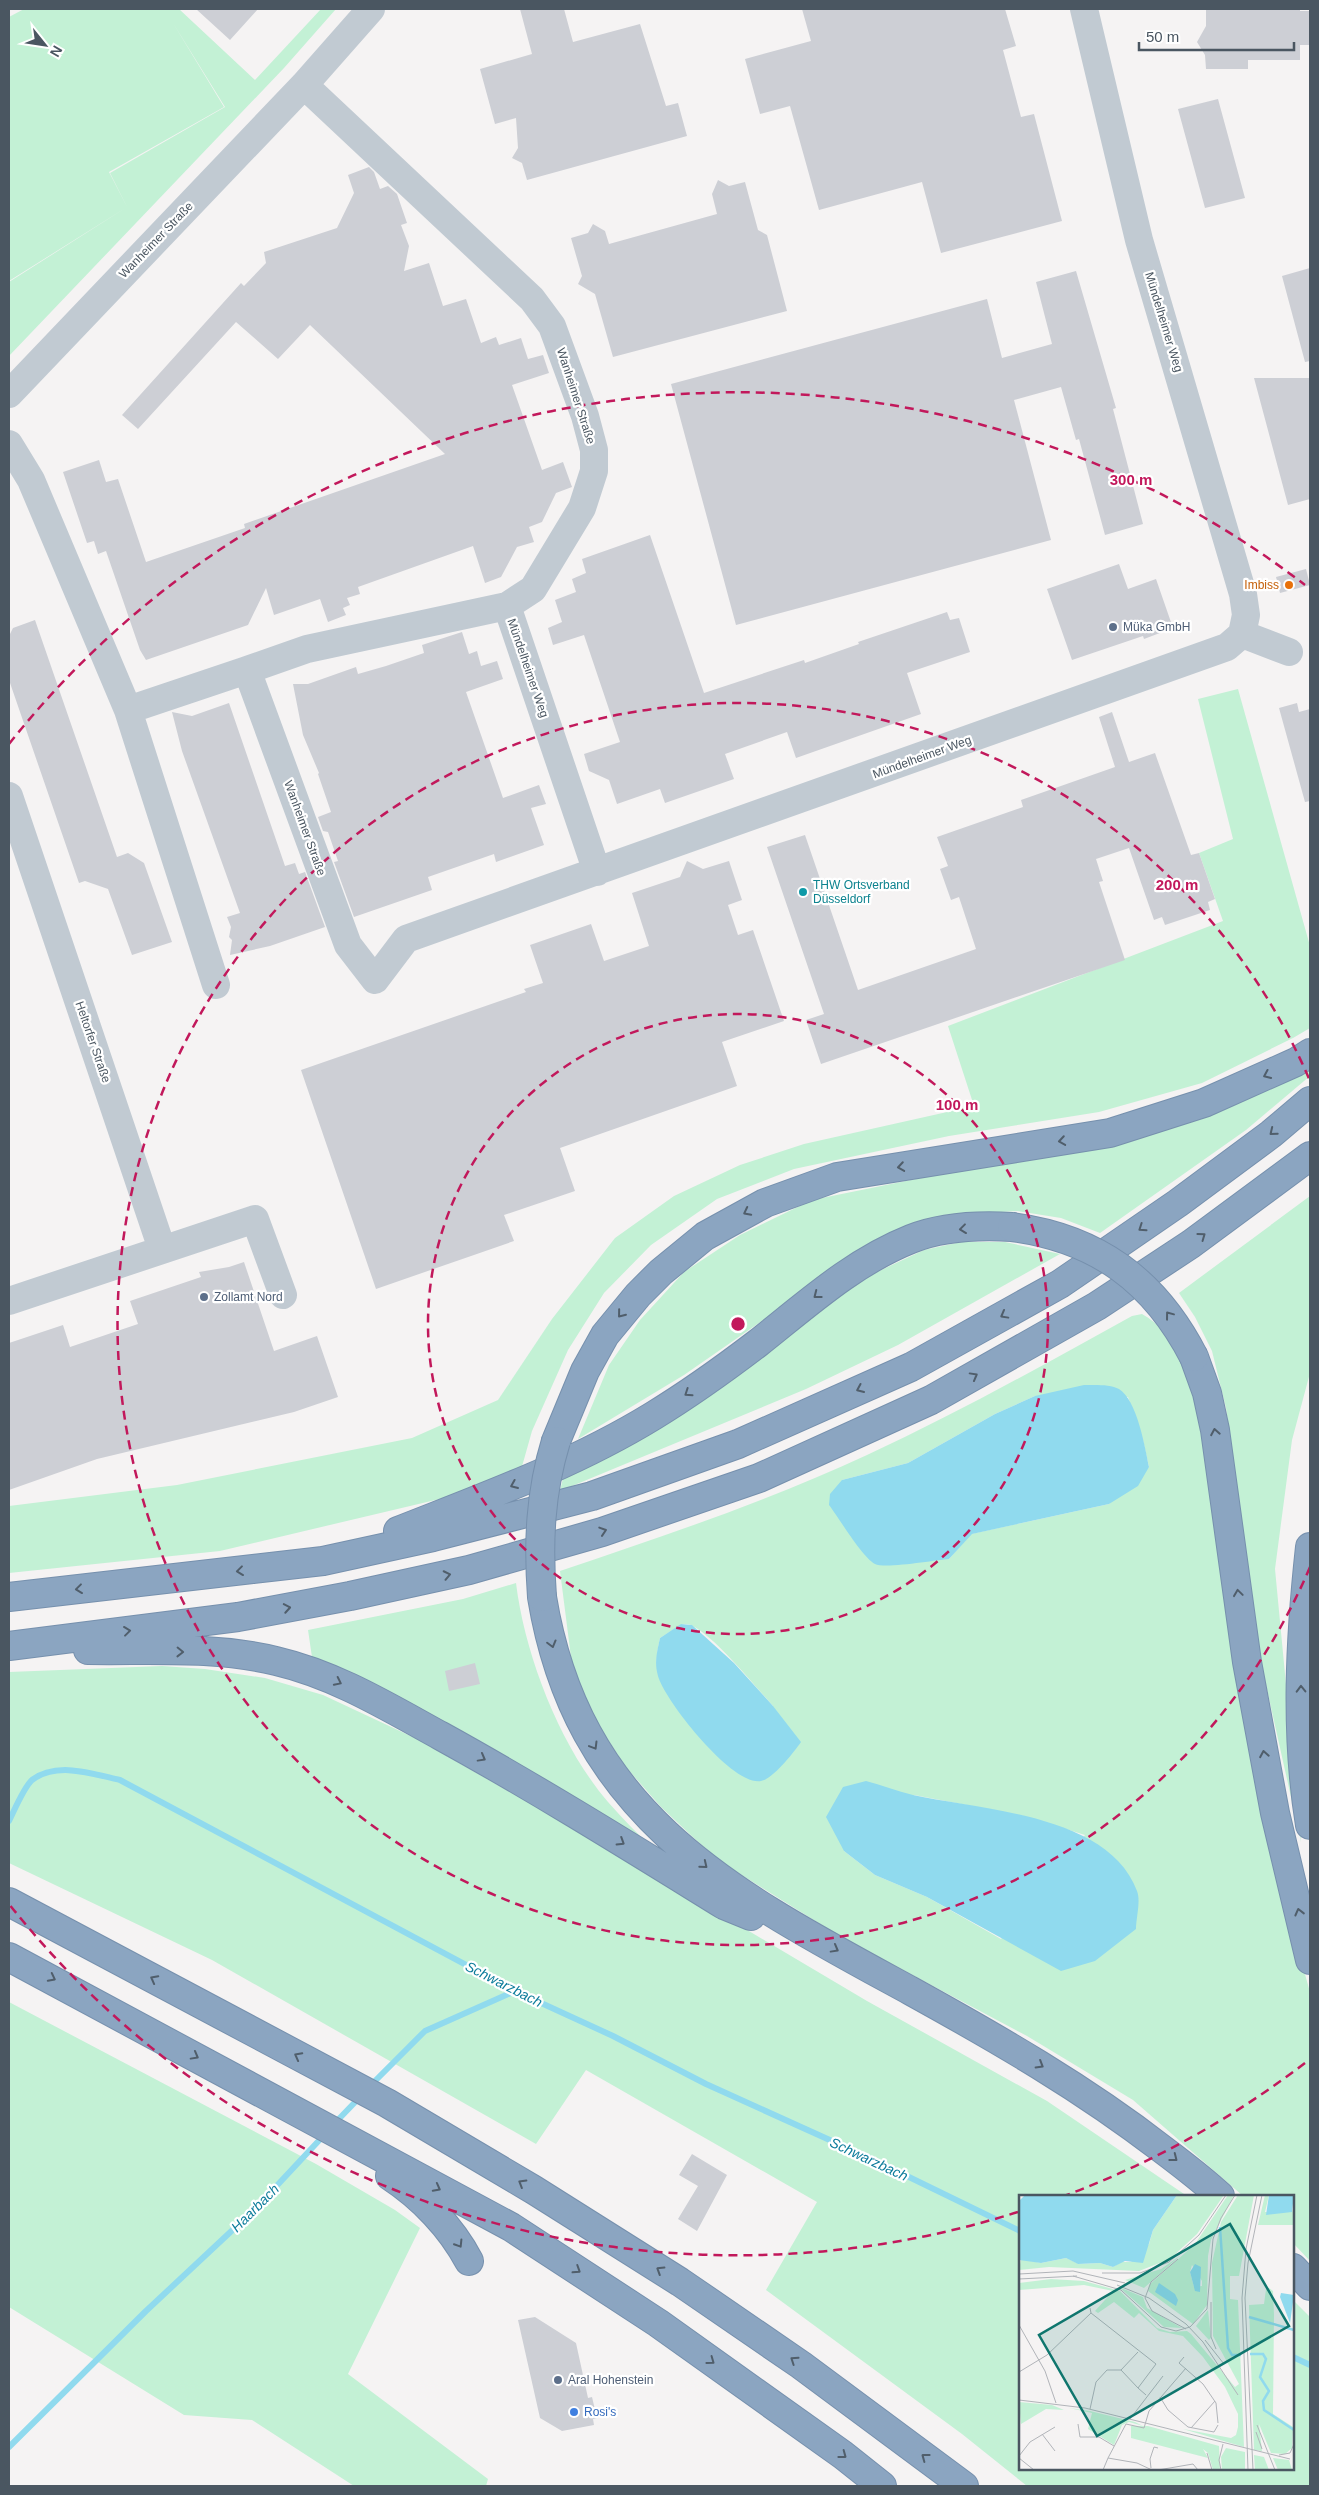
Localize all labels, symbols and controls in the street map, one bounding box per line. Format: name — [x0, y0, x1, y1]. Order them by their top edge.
north arrow — [20, 20, 70, 70]
scale bar — [1139, 20, 1294, 52]
text: 50 m — [1146, 28, 1179, 45]
text: N — [47, 43, 66, 60]
street label: Wanheimer Straße — [116, 199, 196, 281]
street label: Mündelheimer Weg — [1142, 270, 1186, 374]
street label: Wanheimer Straße — [554, 346, 598, 446]
text: 300 m — [1110, 471, 1152, 488]
place label: Imbiss — [1244, 578, 1279, 592]
marker: Imbiss — [1283, 579, 1295, 591]
street label: Mündelheimer Weg — [504, 617, 552, 719]
place label: Müka GmbH — [1123, 620, 1190, 634]
marker: Müka GmbH — [1107, 621, 1119, 633]
street label: Mündelheimer Weg — [871, 733, 973, 781]
street label: Wanheimer Straße — [281, 778, 329, 878]
text: 200 m — [1156, 876, 1198, 893]
place label: THW Ortsverband Düsseldorf — [813, 878, 910, 906]
marker: THW Ortsverband Düsseldorf — [797, 886, 809, 898]
street label: Heltorfer Straße — [72, 999, 114, 1085]
one-way arrow — [1263, 1069, 1272, 1079]
text: 100 m — [936, 1096, 978, 1113]
one-way arrow — [1270, 1127, 1279, 1135]
one-way arrow — [1057, 1136, 1066, 1146]
one-way arrow — [897, 1161, 906, 1171]
one-way arrow — [743, 1206, 752, 1216]
one-way arrow — [1138, 1222, 1147, 1231]
one-way arrow — [959, 1223, 967, 1234]
one-way arrow — [1196, 1233, 1206, 1242]
one-way arrow — [813, 1289, 823, 1298]
place label: Zollamt Nord — [214, 1290, 283, 1304]
marker: Zollamt Nord — [198, 1291, 210, 1303]
one-way arrow — [619, 1308, 627, 1317]
one-way arrow — [1001, 1308, 1010, 1318]
one-way arrow — [1166, 1312, 1175, 1321]
centre of rings — [729, 1315, 747, 1333]
one-way arrow — [968, 1372, 977, 1382]
one-way arrow — [856, 1383, 865, 1394]
one-way arrow — [684, 1387, 694, 1396]
one-way arrow — [1211, 1428, 1221, 1437]
one-way arrow — [510, 1479, 518, 1489]
one-way arrow — [598, 1527, 607, 1537]
one-way arrow — [236, 1565, 244, 1576]
one-way arrow — [442, 1570, 451, 1581]
one-way arrow — [74, 1583, 82, 1594]
one-way arrow — [1233, 1589, 1243, 1598]
one-way arrow — [283, 1603, 292, 1613]
one-way arrow — [123, 1626, 131, 1637]
one-way arrow — [546, 1640, 557, 1649]
one-way arrow — [176, 1646, 184, 1657]
one-way arrow — [333, 1676, 342, 1686]
one-way arrow — [1296, 1684, 1306, 1692]
one-way arrow — [588, 1741, 598, 1750]
one-way arrow — [1259, 1749, 1270, 1758]
one-way arrow — [476, 1752, 485, 1762]
one-way arrow — [616, 1835, 625, 1845]
one-way arrow — [698, 1860, 707, 1869]
one-way arrow — [1294, 1908, 1305, 1917]
one-way arrow — [829, 1943, 838, 1953]
water label: Schwarzbach — [463, 1958, 545, 2010]
one-way arrow — [47, 1972, 56, 1982]
one-way arrow — [151, 1976, 160, 1986]
one-way arrow — [190, 2050, 199, 2060]
one-way arrow — [294, 2052, 303, 2062]
one-way arrow — [1035, 2058, 1044, 2068]
water label: Schwarzbach — [828, 2134, 911, 2184]
one-way arrow — [1168, 2152, 1177, 2161]
one-way arrow — [519, 2179, 528, 2189]
water label: Haarbach — [228, 2181, 282, 2235]
one-way arrow — [431, 2181, 440, 2191]
inset map — [1019, 2195, 1294, 2470]
one-way arrow — [453, 2238, 463, 2247]
one-way arrow — [571, 2264, 580, 2273]
one-way arrow — [656, 2266, 665, 2276]
one-way arrow — [706, 2355, 715, 2364]
one-way arrow — [791, 2357, 800, 2366]
place label: Aral Hohenstein — [568, 2373, 653, 2387]
marker: Aral Hohenstein — [552, 2374, 564, 2386]
place label: Rosi's — [584, 2405, 616, 2419]
marker: Rosi's — [568, 2406, 580, 2418]
one-way arrow — [838, 2450, 847, 2459]
one-way arrow — [921, 2454, 931, 2463]

